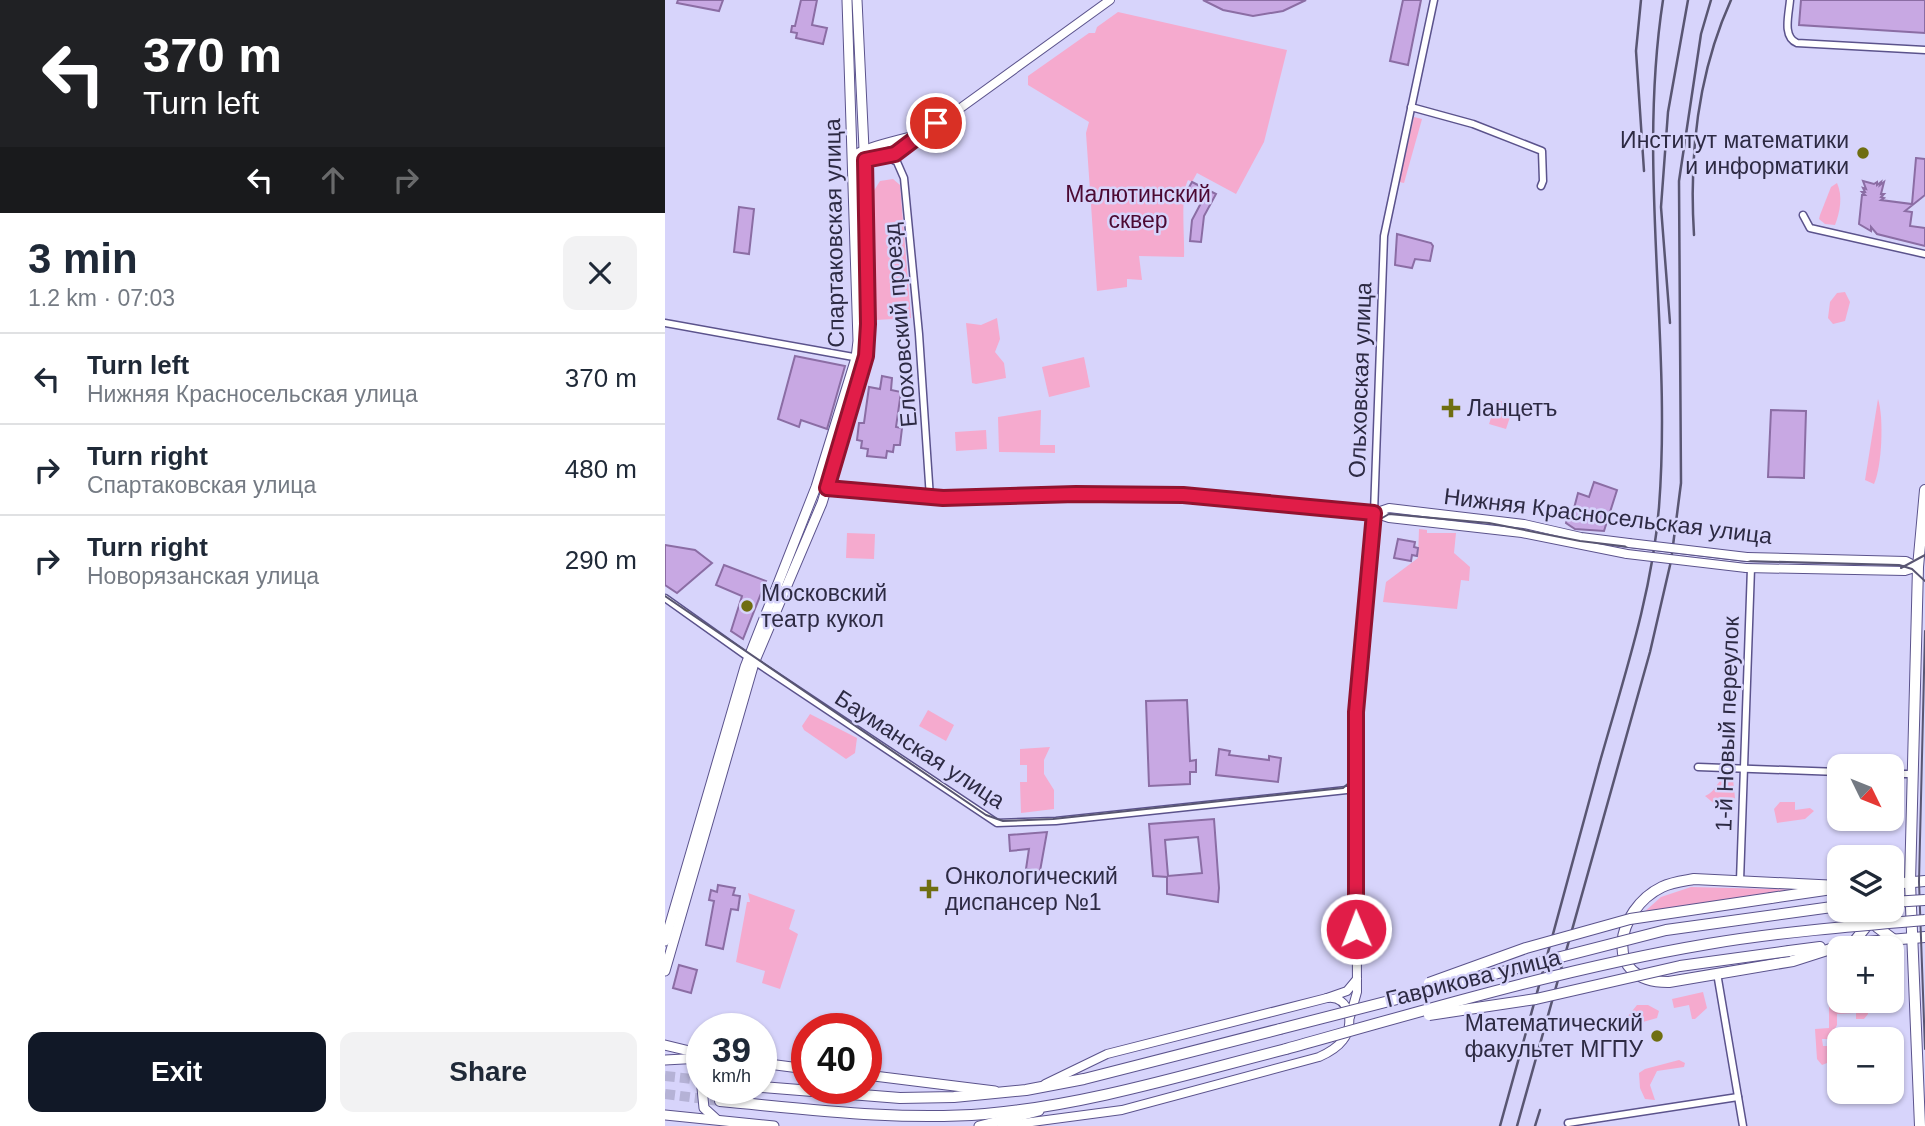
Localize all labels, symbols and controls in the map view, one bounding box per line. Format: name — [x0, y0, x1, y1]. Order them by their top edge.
icon: left — [28, 28, 119, 119]
text: 370 m — [143, 28, 282, 82]
text: Turn left — [143, 85, 259, 121]
pin — [906, 93, 966, 153]
icon: arrive — [917, 104, 955, 142]
street label: Спартаковская улица — [819, 118, 849, 348]
place label: Институт математики и информатики — [1620, 127, 1849, 179]
marker: Институт математики и информатики — [1855, 145, 1871, 161]
icon: left — [241, 161, 279, 199]
icon: ahead — [314, 161, 352, 199]
icon: right — [387, 161, 425, 199]
park label: Малютинский сквер — [1065, 181, 1211, 233]
street label: Елоховский проезд — [878, 221, 922, 428]
text: 3 min — [28, 235, 138, 282]
button: close — [563, 236, 637, 310]
street label: Ольховская улица — [1344, 281, 1376, 478]
text: 1.2 km · 07:03 — [28, 285, 175, 311]
text: Turn left — [87, 350, 189, 380]
icon: left — [28, 360, 66, 398]
text: 370 m — [565, 363, 637, 393]
text: Нижняя Красносельская улица — [87, 381, 418, 407]
place label: Ланцетъ — [1467, 395, 1557, 421]
marker: Ланцетъ — [1441, 398, 1461, 418]
text: Turn right — [87, 441, 208, 471]
icon: right — [28, 451, 66, 489]
text: 480 m — [565, 454, 637, 484]
text: Спартаковская улица — [87, 472, 316, 498]
street label: Нижняя Красносельская улица — [1442, 483, 1774, 549]
text: Turn right — [87, 532, 208, 562]
icon: right — [28, 542, 66, 580]
text: 290 m — [565, 545, 637, 575]
text: Новорязанская улица — [87, 563, 319, 589]
place label: Московский театр кукол — [761, 580, 887, 632]
marker: Московский театр кукол — [739, 598, 755, 614]
street label: 1-й Новый переулок — [1710, 615, 1744, 832]
street label: Бауманская улица — [830, 684, 1010, 814]
north arrow — [1827, 754, 1904, 831]
map controls — [1827, 754, 1904, 1104]
button: layers — [1827, 845, 1904, 922]
place label: Онкологический диспансер №1 — [945, 863, 1118, 915]
marker: Онкологический диспансер №1 — [919, 879, 939, 899]
position arrow — [1319, 892, 1393, 966]
button: + — [1827, 936, 1904, 1013]
street label: Гаврикова улица — [1383, 944, 1563, 1012]
place label: Математический факультет МГПУ — [1464, 1010, 1643, 1062]
speed limit sign: 40 — [791, 1013, 882, 1104]
button: − — [1827, 1027, 1904, 1104]
marker: Математический факультет МГПУ — [1649, 1028, 1665, 1044]
text: 39 — [712, 1030, 751, 1069]
button: Exit — [28, 1032, 326, 1112]
button: Share — [340, 1032, 637, 1112]
text: km/h — [712, 1066, 751, 1086]

